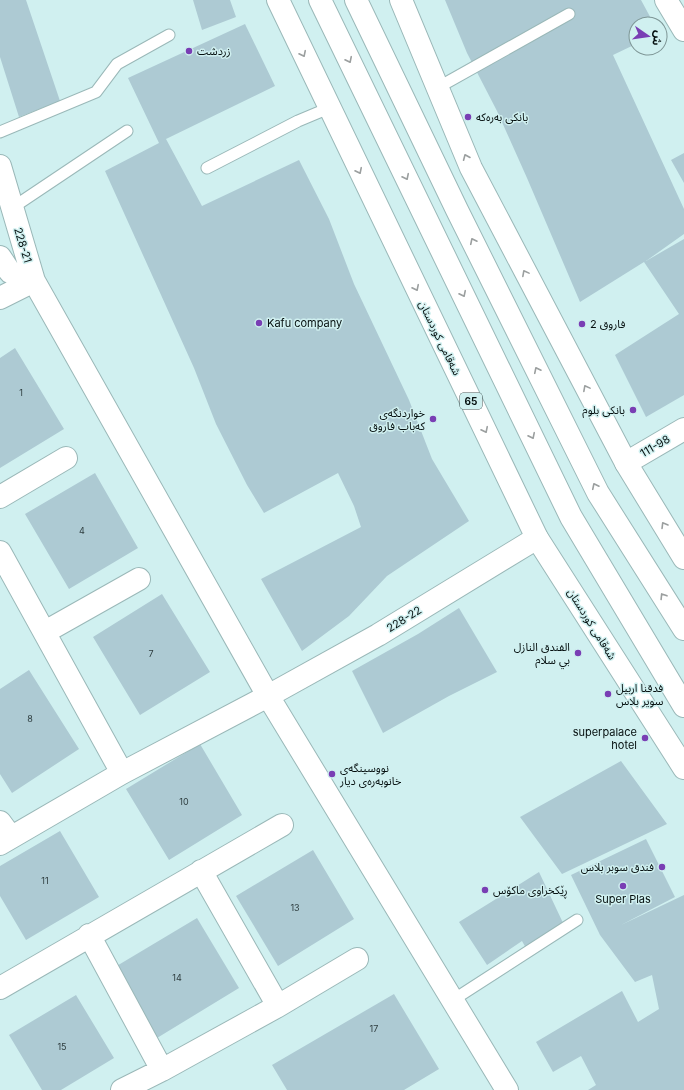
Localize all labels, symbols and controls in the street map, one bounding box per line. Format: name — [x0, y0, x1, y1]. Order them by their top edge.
north arrow — [628, 16, 668, 56]
text: ش — [649, 29, 666, 47]
place label: زردشت — [197, 44, 231, 58]
marker: زردشت — [184, 46, 194, 56]
one-way arrow — [298, 50, 306, 57]
one-way arrow — [344, 56, 352, 64]
place label: بانکی بەرەکە — [476, 110, 528, 124]
marker: بانکی بەرەکە — [463, 112, 473, 122]
one-way arrow — [463, 154, 471, 161]
one-way arrow — [354, 167, 362, 174]
one-way arrow — [401, 173, 409, 180]
street label: 228-21 — [11, 226, 35, 264]
one-way arrow — [470, 237, 477, 245]
one-way arrow — [523, 269, 530, 277]
one-way arrow — [411, 284, 419, 291]
one-way arrow — [458, 290, 466, 297]
street label: شەقامی کوردستان — [416, 298, 464, 378]
place label: Kafu company — [267, 316, 342, 330]
place label: فاروق 2 — [590, 317, 625, 331]
marker: Kafu company — [254, 318, 264, 328]
marker: فاروق 2 — [577, 319, 587, 329]
one-way arrow — [534, 366, 542, 374]
one-way arrow — [583, 384, 591, 392]
house number: 1 — [19, 387, 23, 398]
road number: 65 — [460, 393, 482, 409]
place label: بانکی بلوم — [582, 403, 625, 418]
marker: بانکی بلوم — [628, 405, 638, 415]
place label: خواردنگەی کەباب فاروق — [369, 406, 426, 433]
marker: خواردنگەی کەباب فاروق — [428, 414, 438, 424]
one-way arrow — [480, 426, 488, 434]
one-way arrow — [527, 432, 535, 439]
street label: 111-98 — [638, 432, 673, 460]
one-way arrow — [592, 483, 600, 490]
one-way arrow — [661, 522, 668, 529]
house number: 4 — [79, 525, 85, 536]
street label: شەقامی کوردستان — [565, 586, 620, 662]
one-way arrow — [661, 593, 668, 600]
street label: 228-22 — [384, 603, 424, 635]
place label: الفندق النازل بي سلام — [514, 640, 570, 670]
house number: 7 — [148, 648, 154, 659]
marker: الفندق النازل بي سلام — [573, 648, 583, 658]
place label: فدقنا اربيل سوير بلاس — [616, 681, 664, 708]
marker: فدقنا اربيل سوير بلاس — [603, 689, 613, 699]
house number: 8 — [27, 713, 33, 724]
place label: superpalace hotel — [573, 725, 637, 752]
marker: superpalace hotel — [640, 733, 650, 743]
place label: نووسینگەی خانوبەرەی دیار — [339, 761, 402, 788]
marker: نووسینگەی خانوبەرەی دیار — [327, 769, 337, 779]
house number: 10 — [179, 796, 189, 807]
place label: فندق سوبر بلاس — [581, 860, 654, 874]
marker: فندق سوبر بلاس — [657, 862, 667, 872]
house number: 11 — [41, 875, 49, 886]
marker: Super Plas — [618, 881, 628, 891]
place label: ڕێکخراوی ماکۆس — [493, 883, 568, 899]
marker: ڕێکخراوی ماکۆس — [480, 885, 490, 895]
place label: Super Plas — [595, 892, 651, 906]
house number: 13 — [290, 902, 300, 913]
house number: 14 — [172, 972, 182, 983]
house number: 17 — [370, 1023, 378, 1034]
house number: 15 — [57, 1041, 67, 1052]

